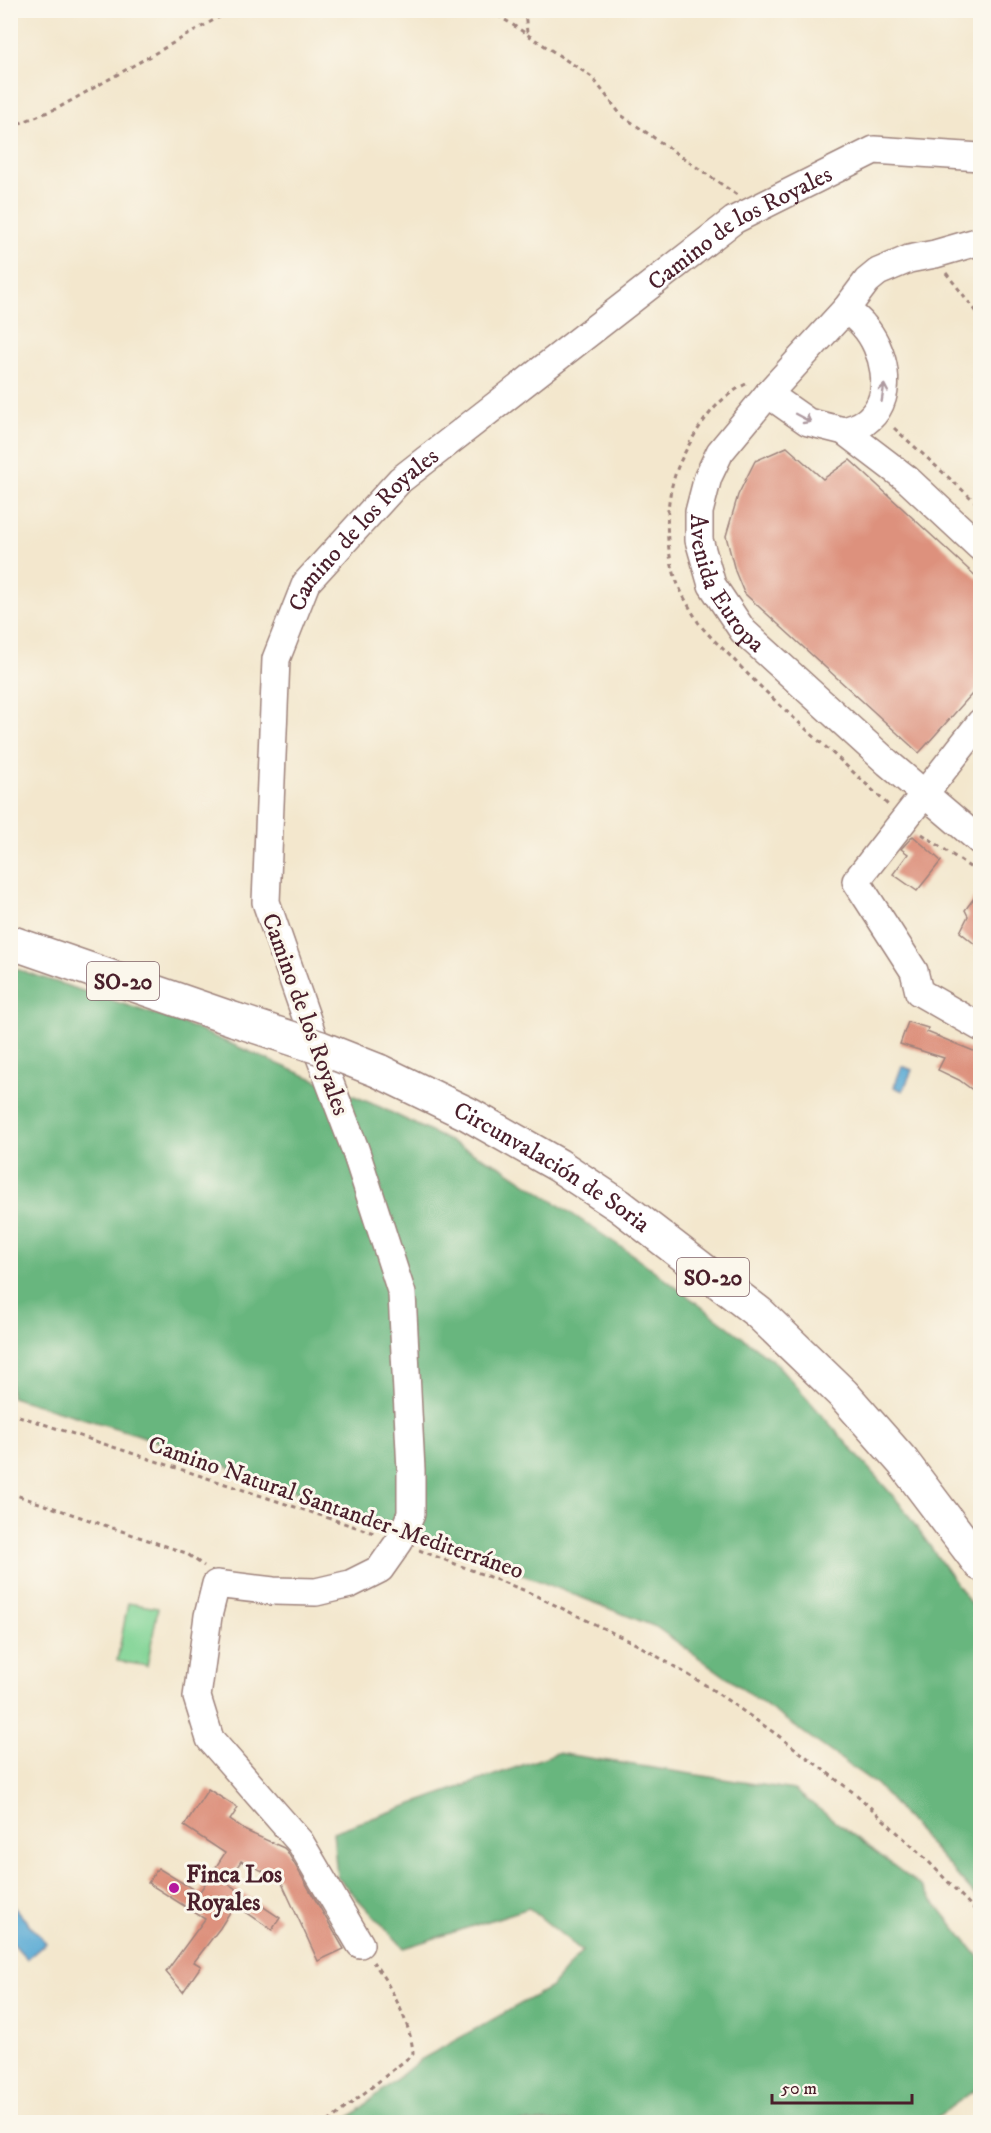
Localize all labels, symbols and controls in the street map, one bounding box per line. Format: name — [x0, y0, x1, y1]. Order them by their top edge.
street label: Camino de los Royales — [642, 159, 837, 297]
one-way arrow — [877, 384, 888, 403]
one-way arrow — [794, 413, 812, 425]
street label: Camino de los Royales — [282, 441, 445, 616]
street label: Avenida Europa — [683, 514, 771, 660]
street label: Camino de los Royales — [255, 909, 356, 1119]
road number: SO-20 — [87, 962, 159, 1000]
street label: Circunvalación de Soria — [449, 1095, 656, 1240]
road number: SO-20 — [677, 1258, 749, 1296]
street label: Camino Natural Santander-Mediterráneo — [144, 1429, 527, 1586]
place label: Finca Los Royales — [186, 1860, 282, 1918]
marker: Finca Los Royales — [167, 1881, 181, 1895]
scale bar — [772, 2067, 912, 2105]
text: 50 m — [781, 2078, 817, 2100]

